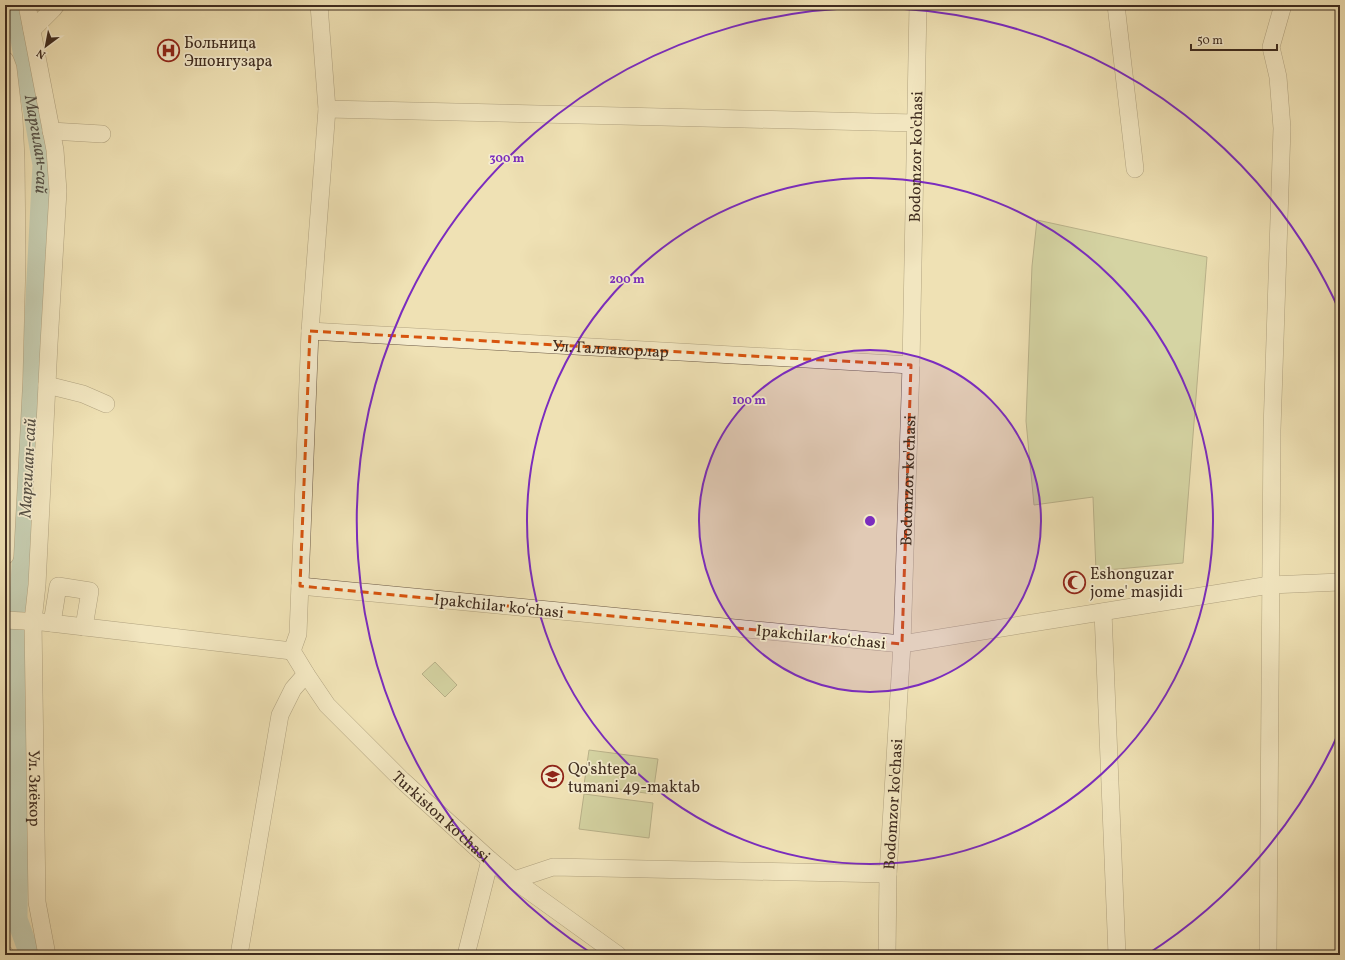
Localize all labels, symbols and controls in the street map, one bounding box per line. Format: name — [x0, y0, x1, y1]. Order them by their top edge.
north arrow — [26, 26, 66, 66]
scale bar — [1191, 26, 1277, 52]
place label: Больница Эшонгузара — [184, 33, 273, 73]
text: 50 m — [1197, 33, 1223, 49]
hospital icon: Больница Эшонгузара — [155, 38, 181, 64]
text: N — [34, 45, 49, 62]
street label: Bodomzor ko'chasi — [905, 91, 929, 223]
water label: Маргилан-сай — [18, 92, 53, 195]
text: 300 m — [490, 151, 525, 167]
text: 200 m — [609, 272, 645, 288]
street label: Ул. Галлакорлар — [551, 336, 669, 364]
text: 100 m — [732, 393, 766, 409]
street label: Bodomzor ko'chasi — [896, 414, 922, 547]
water label: Маргилан-сай — [14, 417, 43, 519]
centre of rings — [863, 514, 877, 528]
place label: Eshonguzar jome' masjidi — [1090, 564, 1183, 604]
mosque icon: Eshonguzar jome' masjidi — [1061, 569, 1087, 595]
street label: Ipakchilar koʻchasi — [433, 589, 565, 625]
street label: Ipakchilar koʻchasi — [755, 620, 887, 656]
street label: Bodomzor ko'chasi — [879, 738, 909, 870]
street label: Ул. Зиёкор — [22, 750, 45, 827]
place label: Qo'shtepa tumani 49-maktab — [568, 759, 700, 799]
school or university icon: Qo'shtepa tumani 49-maktab — [539, 764, 565, 790]
street label: Turkiston ko'chasi — [386, 767, 495, 868]

